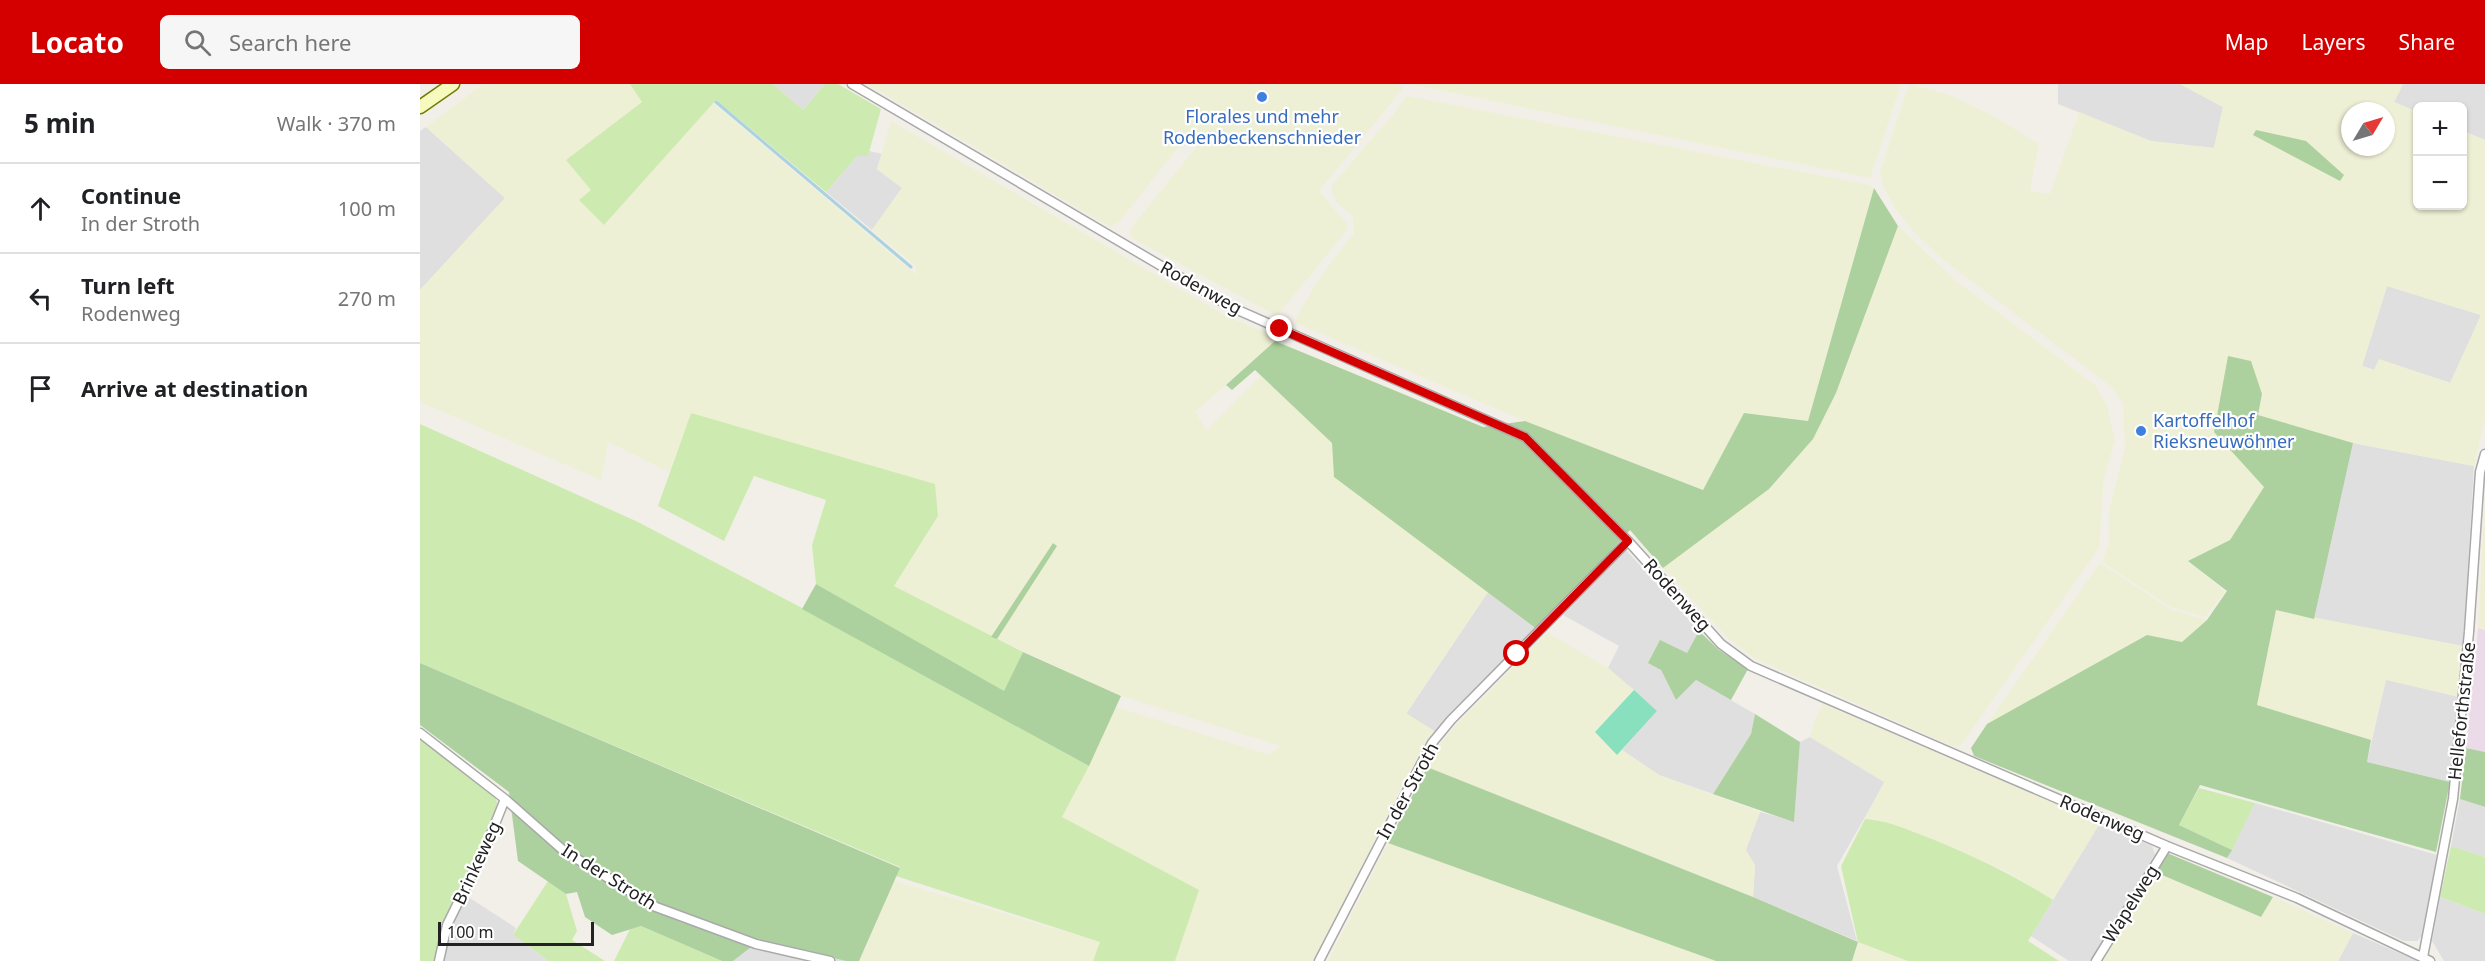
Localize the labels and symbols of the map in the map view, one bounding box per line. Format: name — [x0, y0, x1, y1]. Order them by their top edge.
marker: Florales und mehr Rodenbeckenschnieder — [1255, 90, 1269, 104]
north arrow — [2341, 102, 2395, 156]
place label: Florales und mehr Rodenbeckenschnieder — [1163, 104, 1362, 149]
street label: Rodenweg — [1156, 255, 1247, 319]
route end — [1266, 315, 1292, 341]
place label: Kartoffelhof Rieksneuwöhner — [2153, 408, 2295, 453]
marker: Kartoffelhof Rieksneuwöhner — [2134, 424, 2148, 438]
street label: Rodenweg — [1639, 553, 1717, 636]
route start — [1503, 640, 1529, 666]
street label: Helleforthstraße — [2442, 641, 2480, 781]
street label: In der Stroth — [1371, 738, 1444, 843]
street label: Rodenweg — [2056, 788, 2148, 846]
street label: Brinkeweg — [446, 817, 506, 908]
street label: In der Stroth — [558, 838, 661, 915]
street label: Wapelweg — [2097, 860, 2164, 947]
scale bar — [438, 919, 594, 946]

